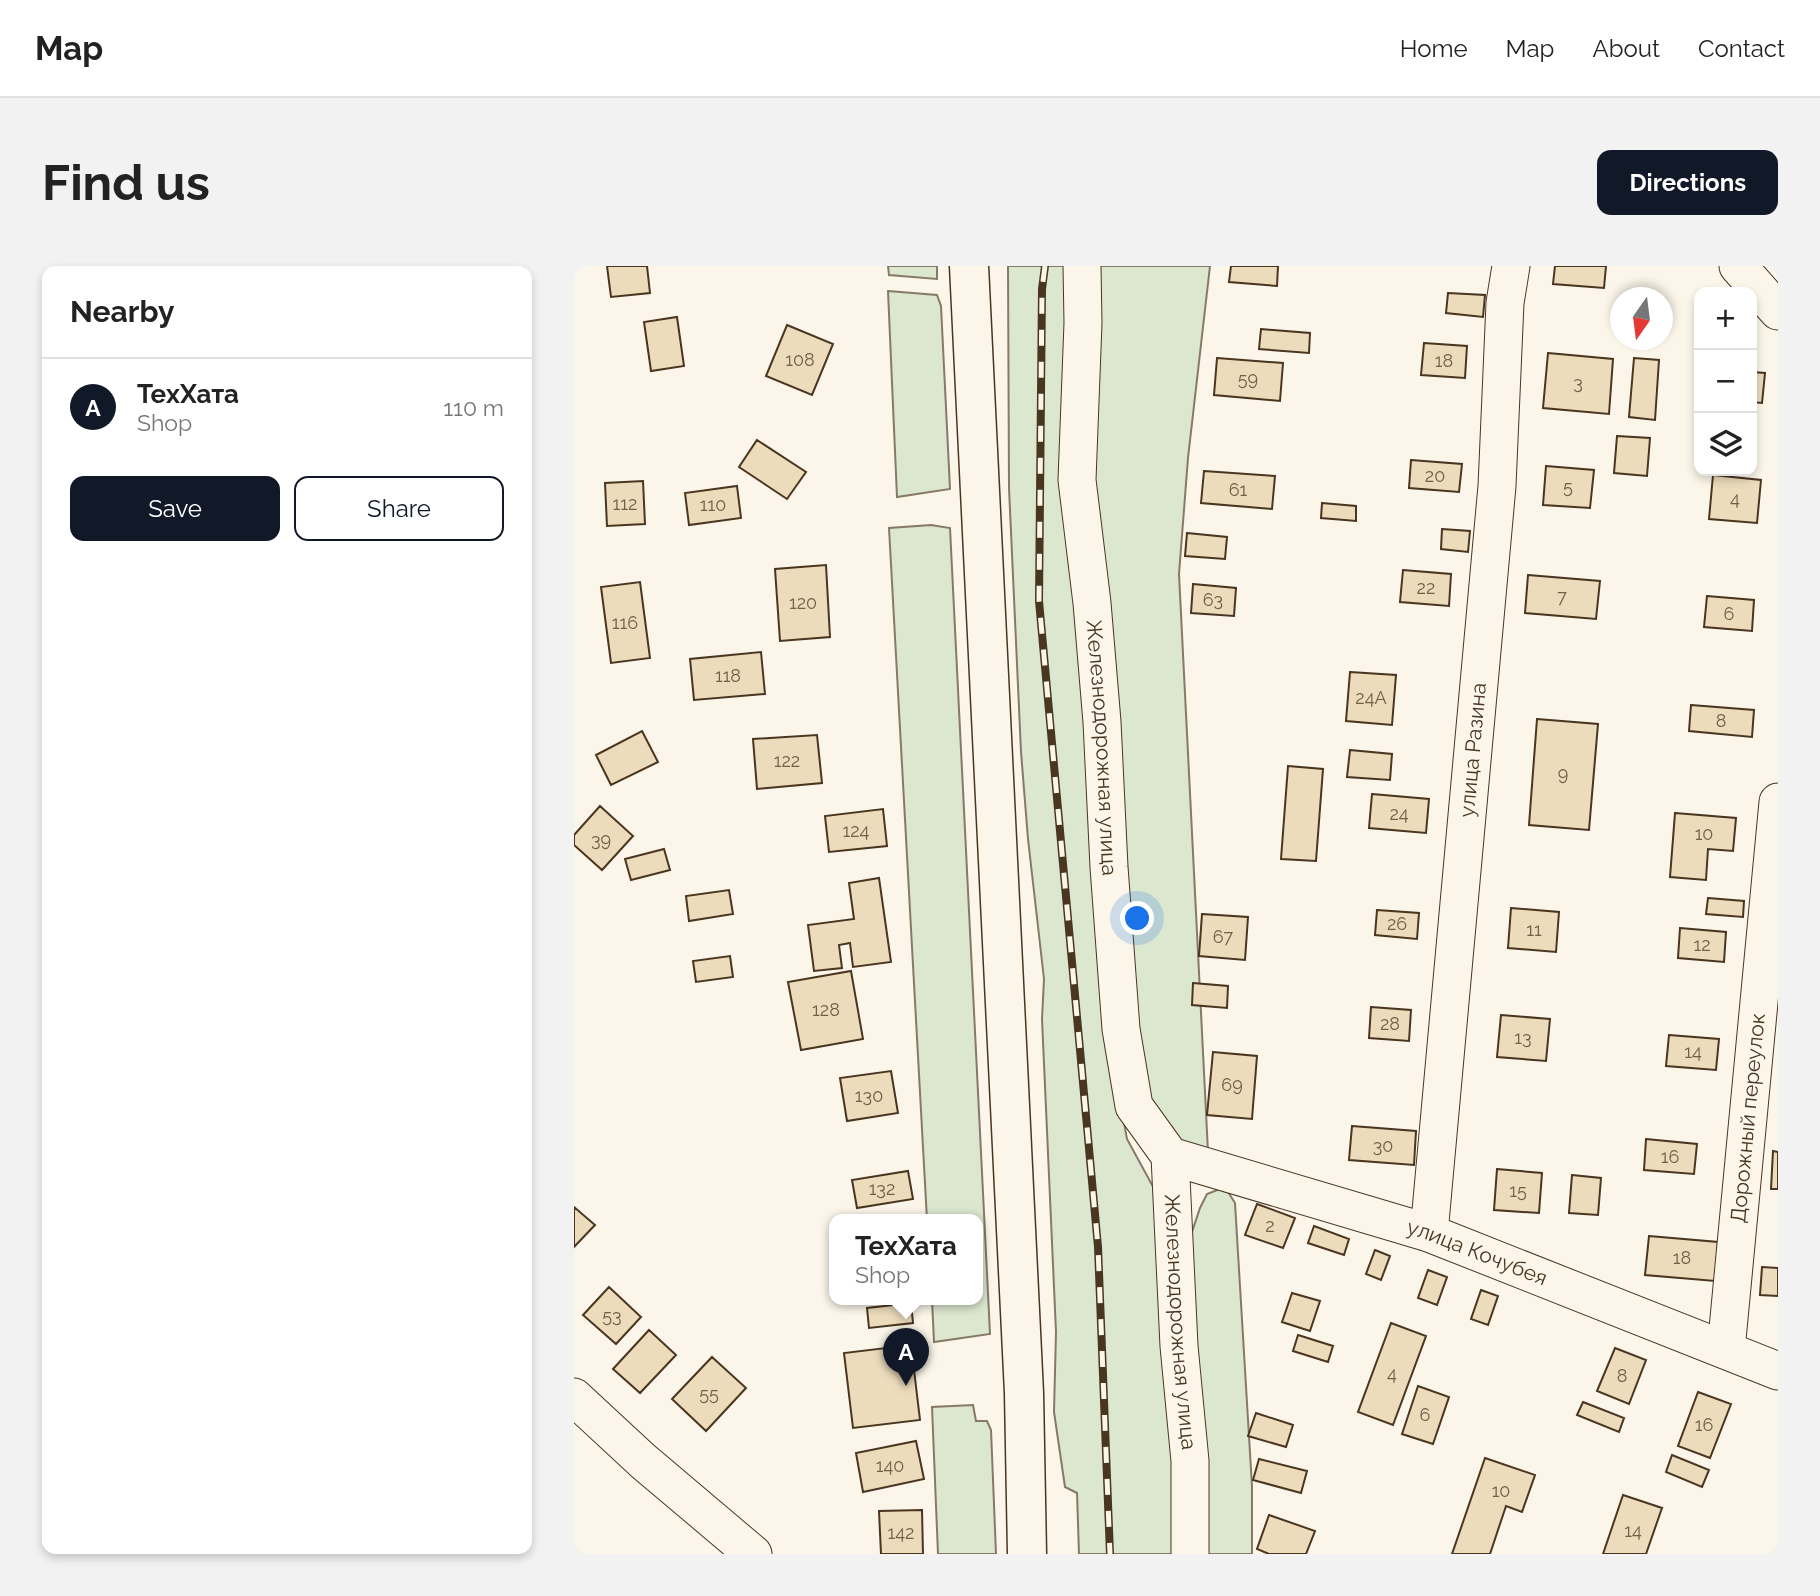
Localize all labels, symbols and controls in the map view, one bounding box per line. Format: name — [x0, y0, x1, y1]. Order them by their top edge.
text: Map — [35, 29, 103, 68]
text: Home — [1400, 34, 1468, 63]
text: Map — [1506, 34, 1554, 63]
text: About — [1592, 34, 1660, 63]
text: Contact — [1698, 34, 1785, 63]
button: Directions — [1597, 150, 1778, 215]
text: Find us — [42, 154, 210, 211]
north arrow — [1610, 287, 1673, 350]
map controls — [1694, 287, 1757, 476]
button: + — [1694, 287, 1757, 350]
text: Nearby — [70, 294, 174, 329]
house number: 108 — [785, 349, 815, 370]
house number: 18 — [1435, 350, 1453, 371]
button: − — [1694, 350, 1757, 413]
house number: 59 — [1238, 368, 1258, 389]
house number: 3 — [1573, 372, 1583, 393]
text: ТехХата — [137, 379, 239, 409]
text: A — [85, 394, 101, 421]
text: 110 m — [443, 394, 504, 421]
text: Shop — [137, 409, 192, 436]
button: layers — [1694, 413, 1757, 476]
house number: 20 — [1425, 465, 1445, 486]
button: Save — [70, 476, 280, 541]
button: Share — [294, 476, 504, 541]
house number: 5 — [1563, 476, 1573, 497]
house number: 61 — [1229, 479, 1248, 500]
house number: 4 — [1730, 488, 1740, 509]
house number: 112 — [613, 493, 637, 514]
house number: 110 — [700, 494, 726, 515]
house number: 22 — [1417, 577, 1435, 598]
house number: 7 — [1557, 586, 1567, 607]
house number: 63 — [1203, 589, 1223, 610]
house number: 120 — [789, 592, 817, 613]
house number: 6 — [1724, 603, 1735, 624]
house number: 116 — [612, 612, 638, 633]
street label: Железнодорожная улица — [1081, 618, 1123, 877]
house number: 118 — [715, 665, 741, 686]
street label: улица Разина — [1454, 682, 1491, 818]
house number: 24А — [1355, 687, 1387, 708]
house number: 8 — [1716, 710, 1726, 731]
house number: 122 — [774, 750, 800, 771]
house number: 9 — [1558, 763, 1568, 784]
house number: 24 — [1389, 803, 1409, 824]
house number: 124 — [843, 820, 870, 841]
house number: 10 — [1695, 823, 1713, 844]
house number: 39 — [591, 829, 611, 850]
your location — [1120, 901, 1154, 935]
house number: 26 — [1387, 913, 1407, 934]
house number: 11 — [1526, 919, 1542, 940]
house number: 67 — [1213, 926, 1234, 947]
house number: 12 — [1693, 934, 1711, 955]
house number: 128 — [812, 999, 840, 1020]
street label: Дорожный переулок — [1725, 1012, 1770, 1224]
house number: 28 — [1380, 1013, 1400, 1034]
house number: 13 — [1514, 1027, 1532, 1048]
house number: 14 — [1684, 1041, 1702, 1062]
house number: 69 — [1221, 1074, 1243, 1095]
house number: 130 — [855, 1085, 883, 1106]
house number: 30 — [1373, 1135, 1393, 1156]
house number: 16 — [1661, 1146, 1679, 1167]
house number: 132 — [869, 1178, 895, 1199]
house number: 15 — [1509, 1180, 1527, 1201]
street label: Железнодорожная улица — [1160, 1193, 1202, 1451]
popup — [829, 1214, 983, 1305]
street label: улица Кочубея — [1404, 1214, 1551, 1290]
house number: 2 — [1265, 1215, 1275, 1236]
text: ТехХата — [855, 1231, 957, 1261]
house number: 18 — [1673, 1247, 1691, 1268]
text: Shop — [855, 1261, 910, 1288]
house number: 53 — [602, 1305, 622, 1326]
pin: A — [883, 1328, 929, 1386]
house number: 4 — [1387, 1363, 1397, 1384]
house number: 8 — [1617, 1365, 1627, 1386]
house number: 55 — [699, 1383, 719, 1404]
house number: 6 — [1420, 1404, 1431, 1425]
house number: 16 — [1695, 1414, 1713, 1435]
house number: 140 — [876, 1455, 904, 1476]
house number: 10 — [1492, 1480, 1510, 1501]
house number: 14 — [1624, 1520, 1642, 1541]
house number: 142 — [888, 1522, 914, 1543]

